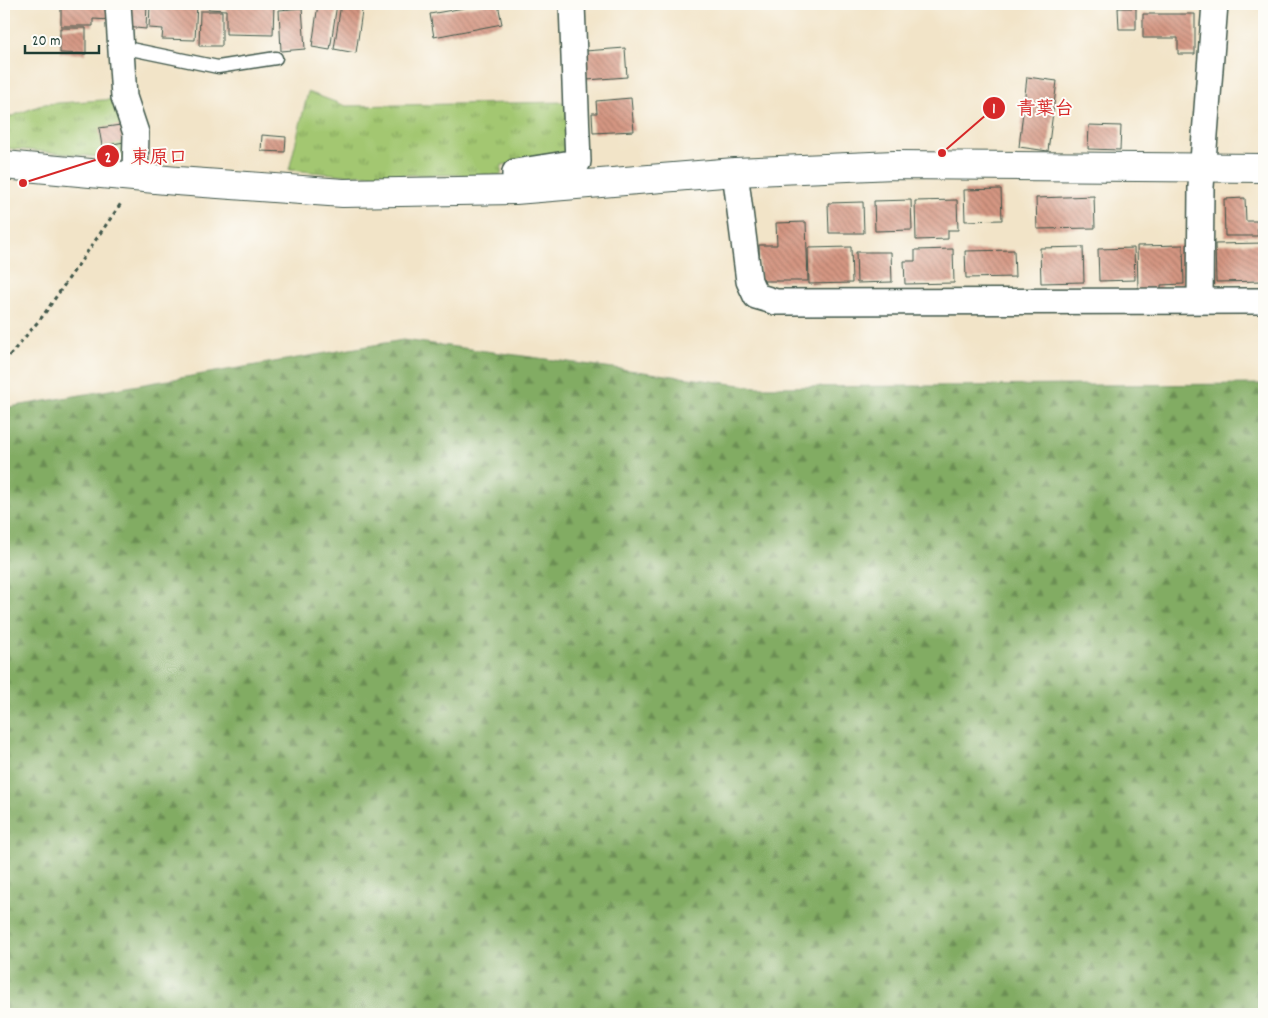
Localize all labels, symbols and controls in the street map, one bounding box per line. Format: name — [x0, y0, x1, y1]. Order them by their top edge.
scale bar — [25, 22, 99, 54]
text: 20 m — [32, 31, 60, 53]
callout: 青葉台 — [981, 91, 1083, 125]
text: 青葉台 — [1016, 97, 1074, 124]
text: 1 — [992, 99, 996, 121]
callout: 東原口 — [96, 139, 198, 173]
text: 東原口 — [130, 146, 188, 173]
text: 2 — [105, 148, 111, 170]

